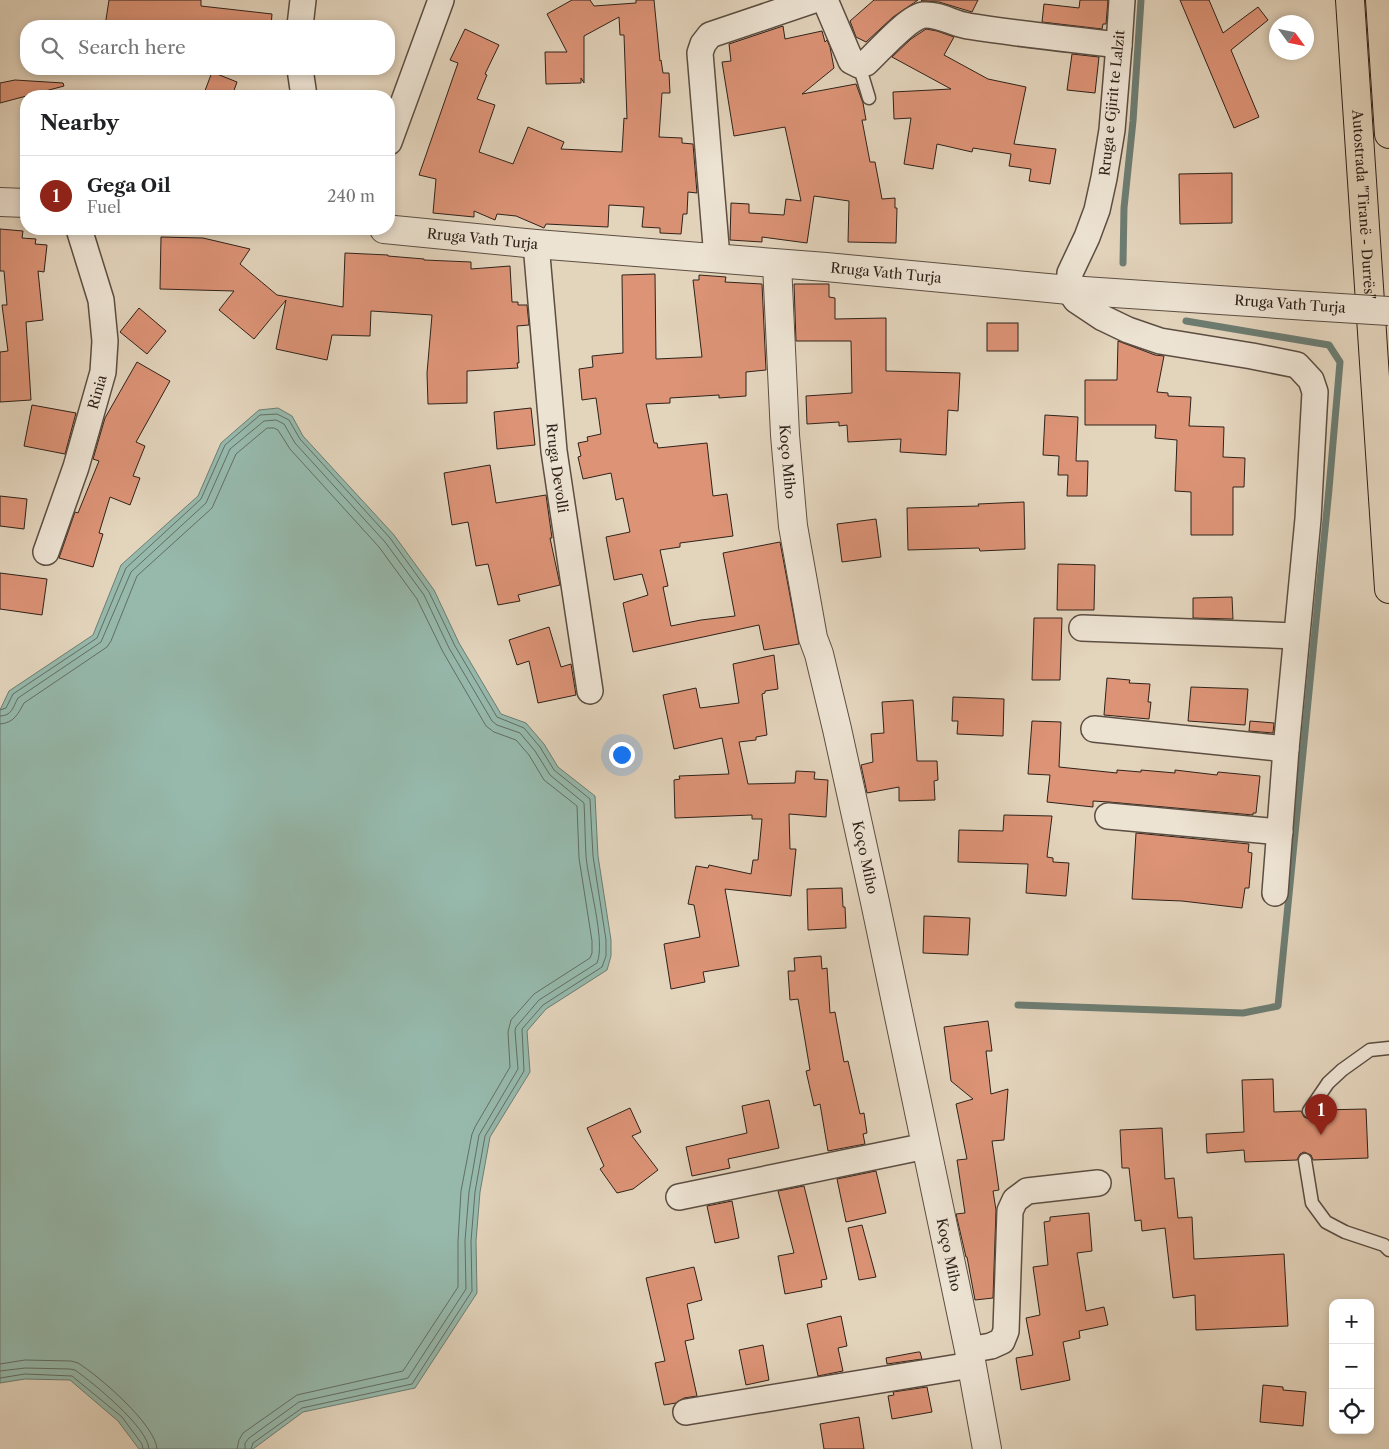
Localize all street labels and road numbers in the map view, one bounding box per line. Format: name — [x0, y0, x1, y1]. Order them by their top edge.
street label: Rruga e Gjirit te Lalzit — [1095, 29, 1129, 177]
street label: Autostrada "Tiranë - Durrës" — [1348, 108, 1379, 300]
street label: Rruga Vath Turja — [426, 224, 540, 253]
street label: Rruga Vath Turja — [830, 258, 943, 287]
street label: Rruga Vath Turja — [1234, 291, 1347, 317]
street label: Rinia — [84, 372, 111, 411]
street label: Rruga Devolli — [543, 422, 572, 514]
street label: Koço Miho — [776, 424, 800, 500]
street label: Koço Miho — [848, 819, 882, 896]
street label: Koço Miho — [933, 1216, 965, 1293]

